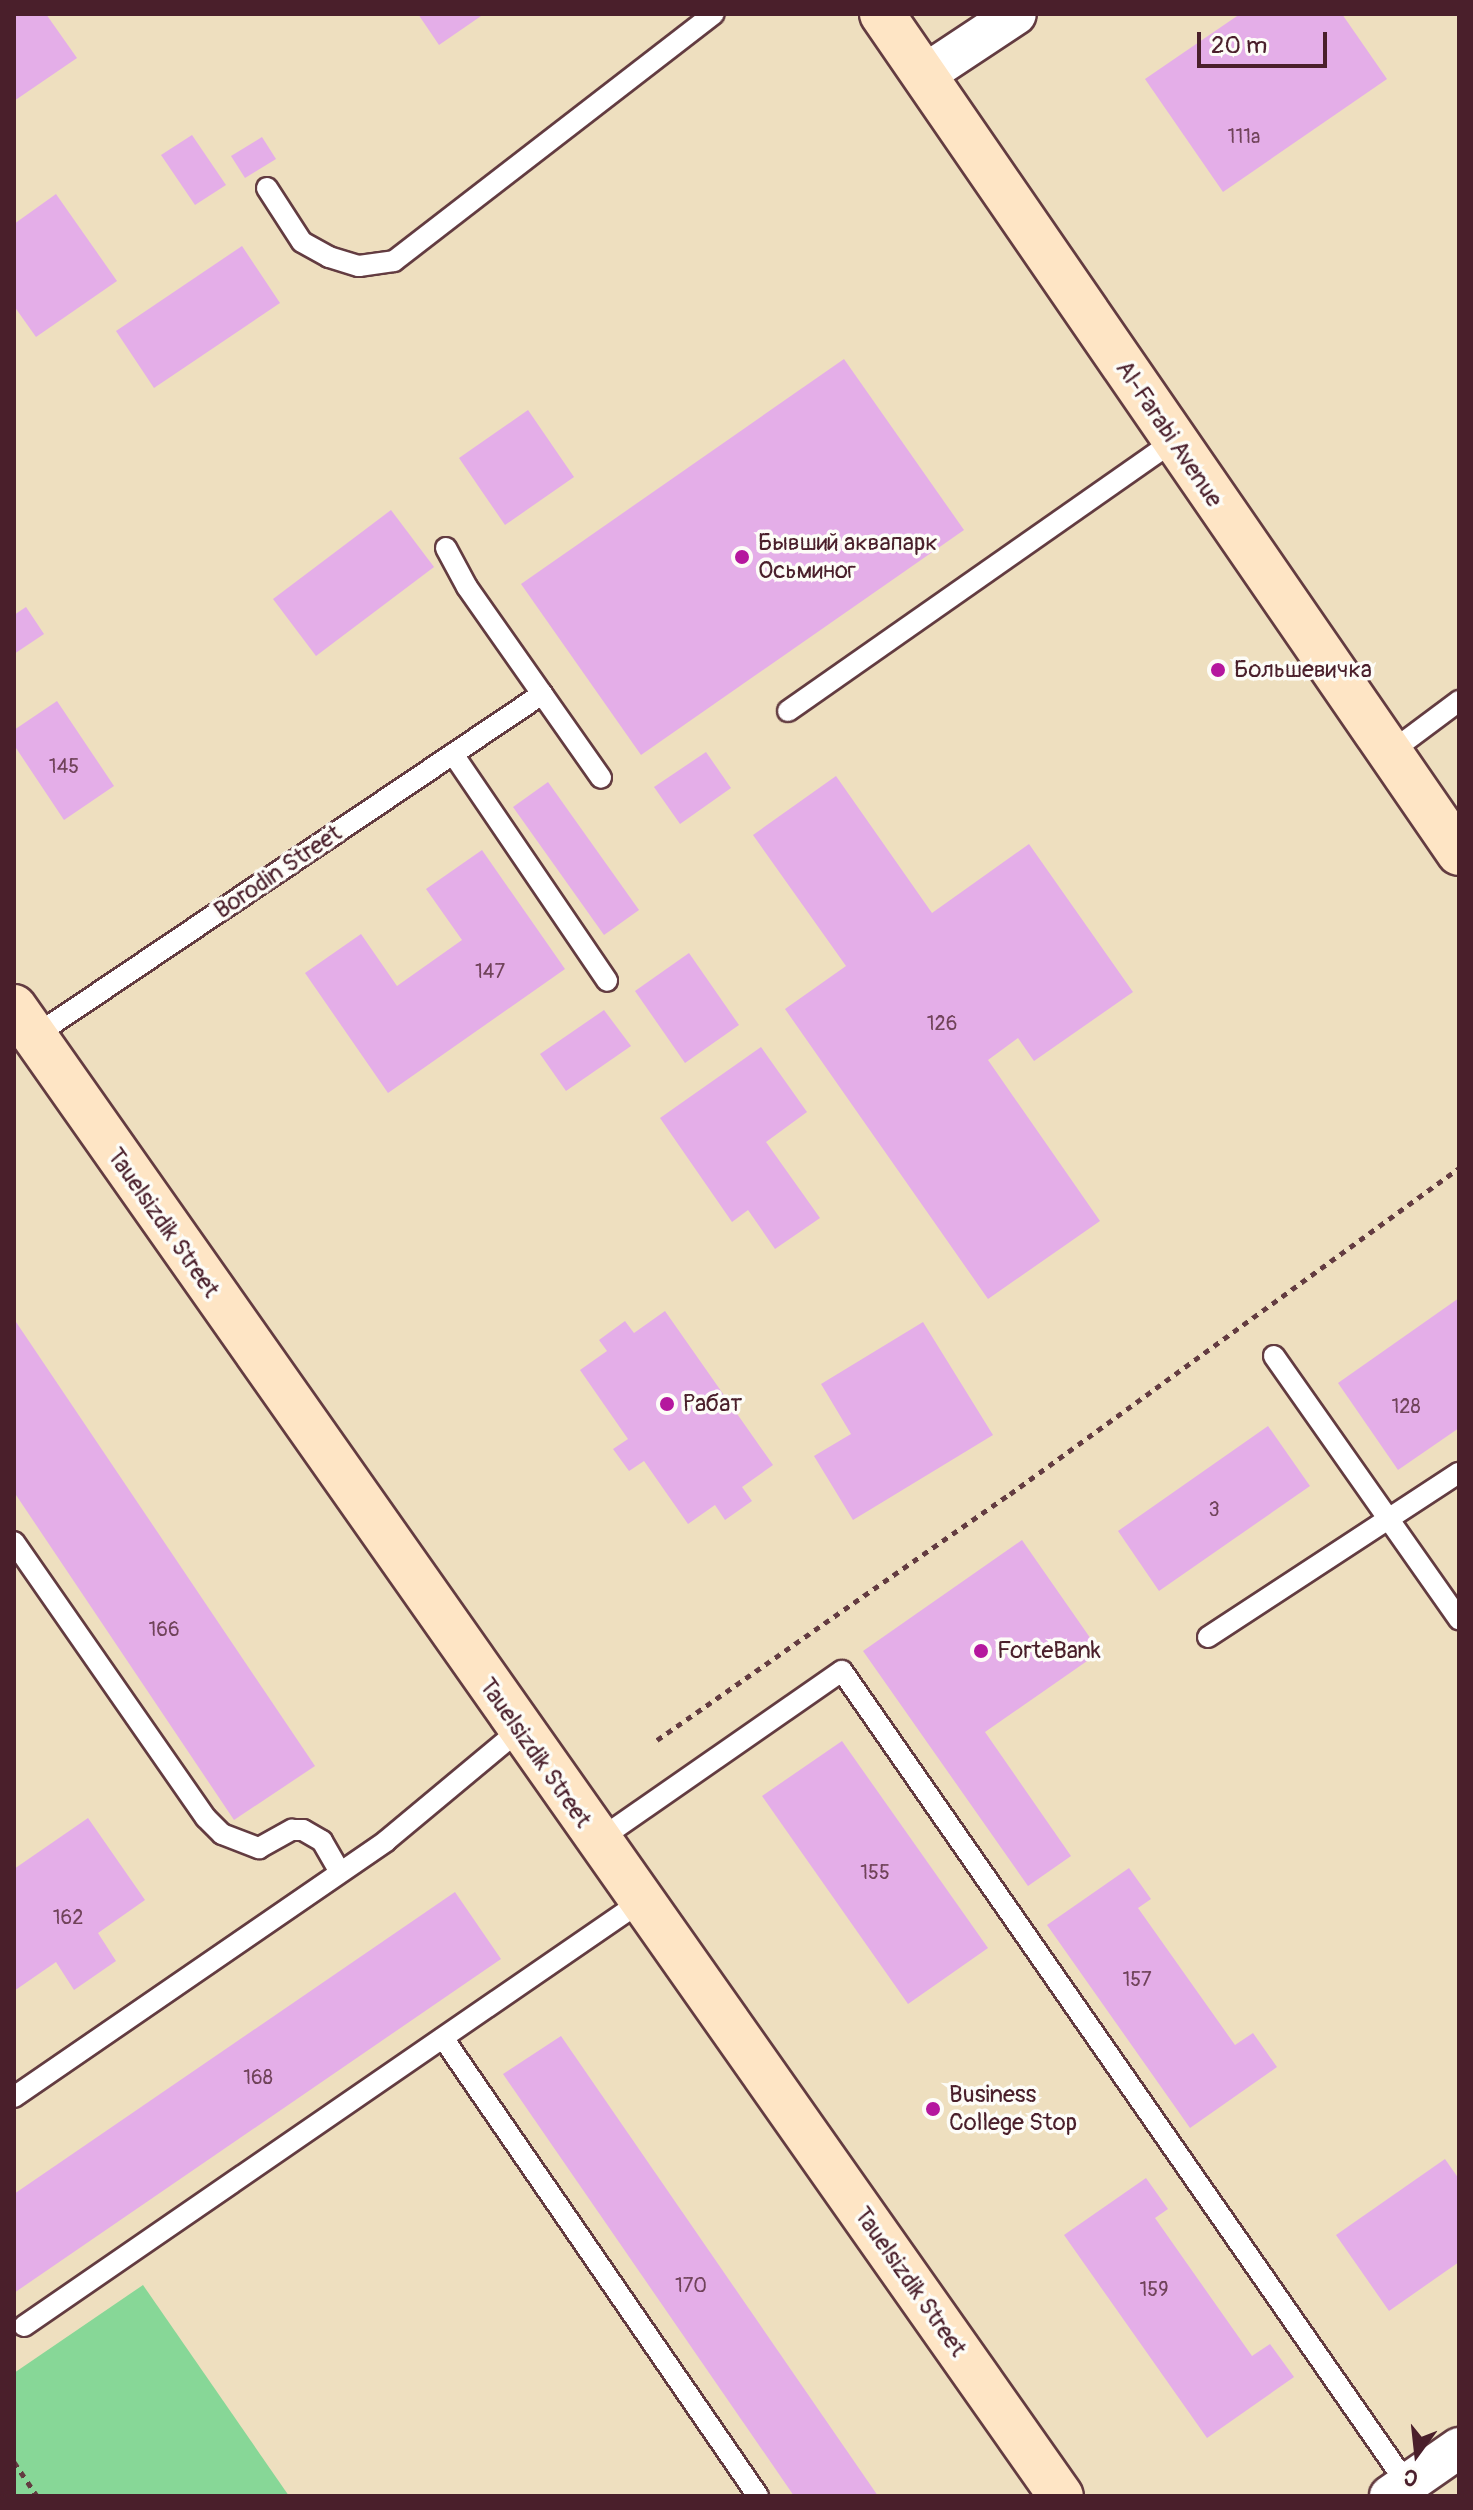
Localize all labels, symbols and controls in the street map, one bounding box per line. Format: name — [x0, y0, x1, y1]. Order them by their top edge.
scale bar — [1201, 16, 1331, 66]
text: 20 m — [1211, 31, 1267, 60]
house number: 111а — [1228, 124, 1260, 148]
street label: Al-Farabi Avenue — [1109, 355, 1229, 513]
place label: Бывший аквапарк Осьминог — [758, 529, 938, 585]
marker: Бывший аквапарк Осьминог — [733, 548, 751, 566]
place label: Большевичка — [1234, 656, 1372, 684]
marker: Большевичка — [1209, 661, 1227, 679]
house number: 145 — [49, 754, 79, 778]
street label: Borodin Street — [209, 819, 347, 925]
house number: 147 — [475, 959, 505, 983]
house number: 126 — [927, 1011, 957, 1035]
street label: Tauelsіzdіk Street — [101, 1143, 225, 1303]
place label: Рабат — [683, 1390, 742, 1418]
house number: 128 — [1391, 1394, 1421, 1418]
marker: Рабат — [658, 1395, 676, 1413]
house number: 3 — [1208, 1497, 1220, 1521]
house number: 166 — [148, 1617, 180, 1641]
place label: ForteBank — [997, 1637, 1101, 1665]
marker: ForteBank — [972, 1642, 990, 1660]
street label: Tauelsіzdіk Street — [473, 1673, 597, 1833]
house number: 155 — [860, 1860, 890, 1884]
house number: 162 — [53, 1905, 83, 1929]
house number: 157 — [1122, 1967, 1152, 1991]
house number: 168 — [243, 2065, 273, 2089]
place label: Business College Stop — [949, 2081, 1077, 2137]
marker: Business College Stop — [924, 2100, 942, 2118]
street label: Tauelsіzdіk Street — [848, 2202, 972, 2362]
house number: 170 — [675, 2273, 707, 2297]
house number: 159 — [1140, 2277, 1168, 2301]
north arrow — [1377, 2414, 1457, 2494]
text: С — [1401, 2462, 1421, 2492]

